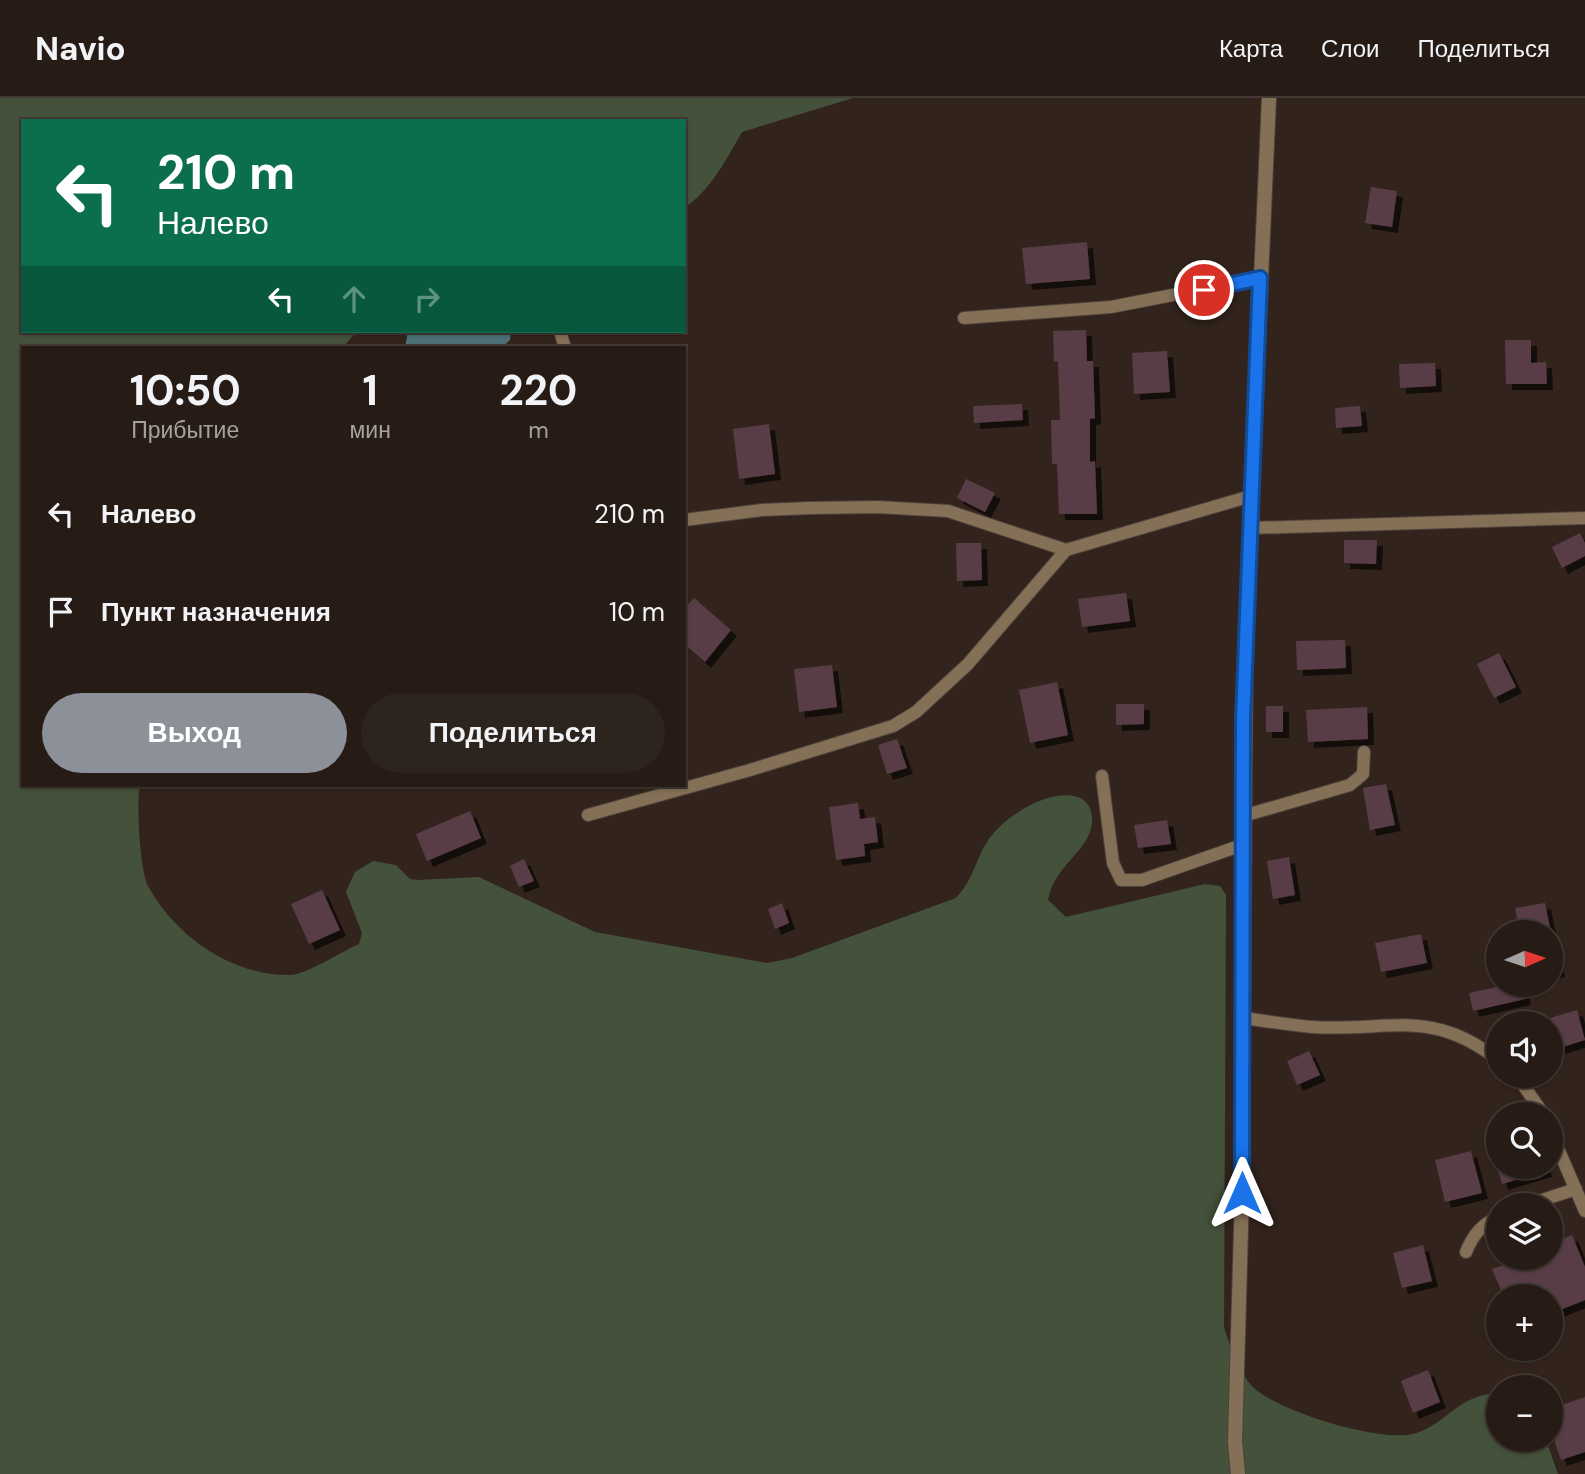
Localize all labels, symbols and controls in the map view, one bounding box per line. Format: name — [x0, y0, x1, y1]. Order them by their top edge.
text: Navio — [35, 27, 126, 70]
text: Карта — [1219, 33, 1283, 64]
text: Слои — [1321, 33, 1379, 64]
text: Поделиться — [1417, 33, 1550, 64]
text: 210 m — [157, 140, 295, 204]
icon: left — [42, 147, 133, 238]
text: Налево — [157, 202, 269, 244]
pin — [1174, 260, 1234, 320]
icon: arrive — [1185, 271, 1223, 309]
icon: left — [262, 280, 300, 318]
icon: ahead — [335, 280, 373, 318]
icon: right — [408, 280, 446, 318]
text: 10:50 — [130, 363, 241, 418]
text: 1 — [363, 363, 378, 418]
text: 220 — [499, 363, 577, 418]
text: Прибытие — [131, 415, 239, 445]
text: мин — [349, 415, 391, 445]
text: m — [528, 415, 549, 445]
icon: left — [42, 495, 80, 533]
text: Налево — [101, 497, 196, 531]
text: 210 m — [594, 497, 665, 531]
icon: arrive — [42, 593, 80, 631]
text: Пункт назначения — [101, 595, 331, 629]
text: 10 m — [609, 595, 665, 629]
button: Выход — [42, 693, 347, 773]
button: Поделиться — [361, 693, 665, 773]
north arrow — [1486, 920, 1563, 998]
map controls — [1486, 920, 1563, 1452]
button: sound — [1486, 1011, 1563, 1088]
button: search — [1486, 1102, 1563, 1179]
position arrow — [1205, 1156, 1279, 1230]
button: layers — [1486, 1193, 1563, 1270]
button: + — [1486, 1284, 1563, 1361]
button: − — [1486, 1375, 1563, 1452]

